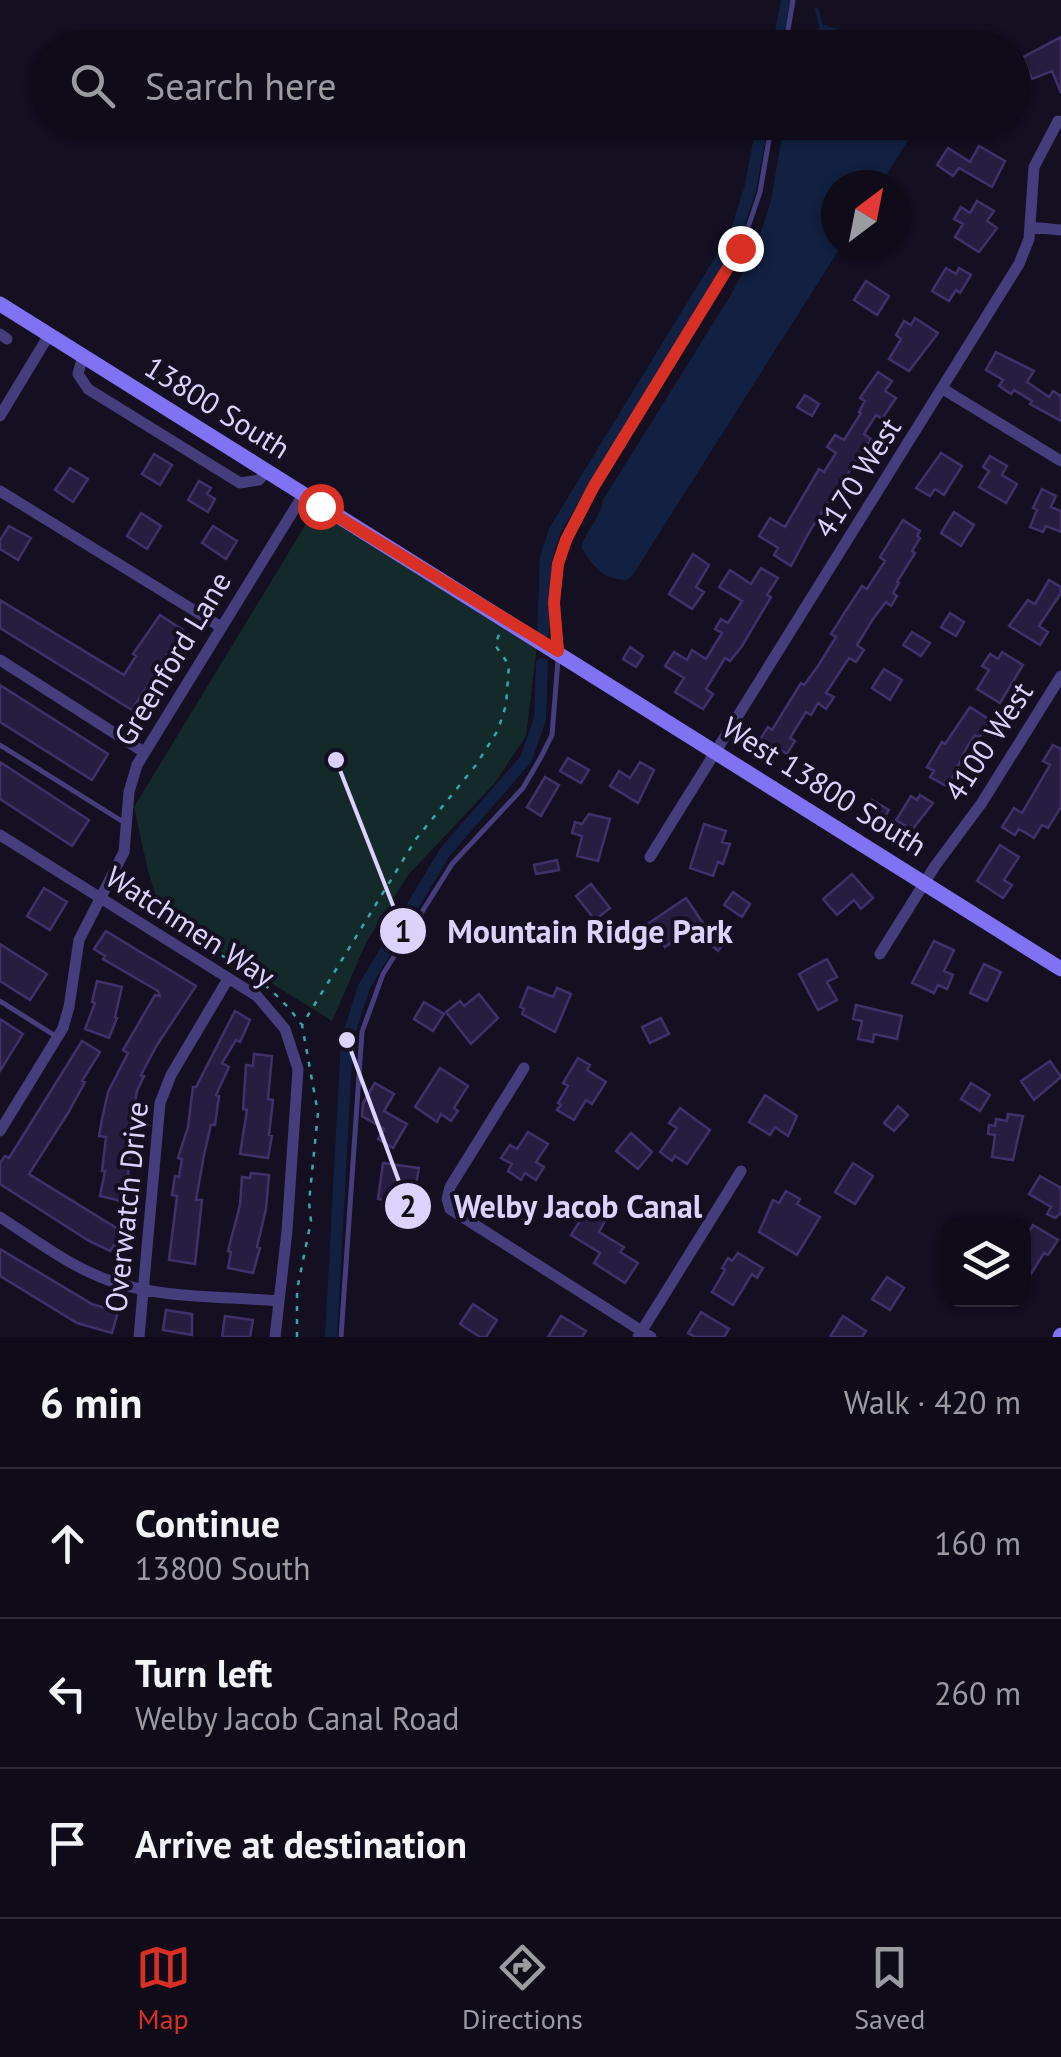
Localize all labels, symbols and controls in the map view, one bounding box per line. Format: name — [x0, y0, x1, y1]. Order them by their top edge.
search box — [30, 30, 1031, 140]
icon: search — [65, 58, 120, 113]
text: Search here — [145, 61, 337, 110]
north arrow — [821, 170, 911, 260]
route end — [718, 226, 764, 272]
street label: 13800 South — [138, 347, 298, 467]
street label: 4170 West — [805, 410, 909, 545]
route start — [298, 484, 344, 530]
street label: Greenford Lane — [104, 564, 239, 752]
street label: 4100 West — [935, 674, 1041, 808]
street label: West 13800 South — [715, 707, 934, 864]
street label: Watchmen Way — [99, 857, 283, 995]
callout: Mountain Ridge Park — [378, 900, 753, 962]
text: Mountain Ridge Park — [447, 910, 733, 952]
text: 1 — [394, 911, 412, 950]
street label: Overwatch Drive — [95, 1100, 156, 1314]
callout: Welby Jacob Canal — [383, 1175, 723, 1237]
text: Welby Jacob Canal — [454, 1185, 703, 1227]
text: 2 — [399, 1186, 417, 1225]
map controls — [941, 1217, 1031, 1307]
button: layers — [941, 1217, 1031, 1307]
text: 6 min — [40, 1375, 142, 1430]
text: Walk · 420 m — [844, 1381, 1021, 1423]
text: Continue — [135, 1498, 280, 1547]
icon: ahead — [40, 1516, 95, 1571]
text: 160 m — [934, 1522, 1021, 1564]
text: 13800 South — [135, 1547, 311, 1589]
text: Turn left — [135, 1648, 272, 1697]
icon: left — [40, 1666, 95, 1721]
text: 260 m — [934, 1672, 1021, 1714]
text: Welby Jacob Canal Road — [135, 1697, 459, 1739]
icon: arrive — [40, 1816, 95, 1871]
text: Arrive at destination — [135, 1819, 467, 1868]
tab: Map — [136, 1940, 191, 2037]
tab: Directions — [462, 1940, 583, 2037]
tab: Saved — [854, 1940, 925, 2037]

